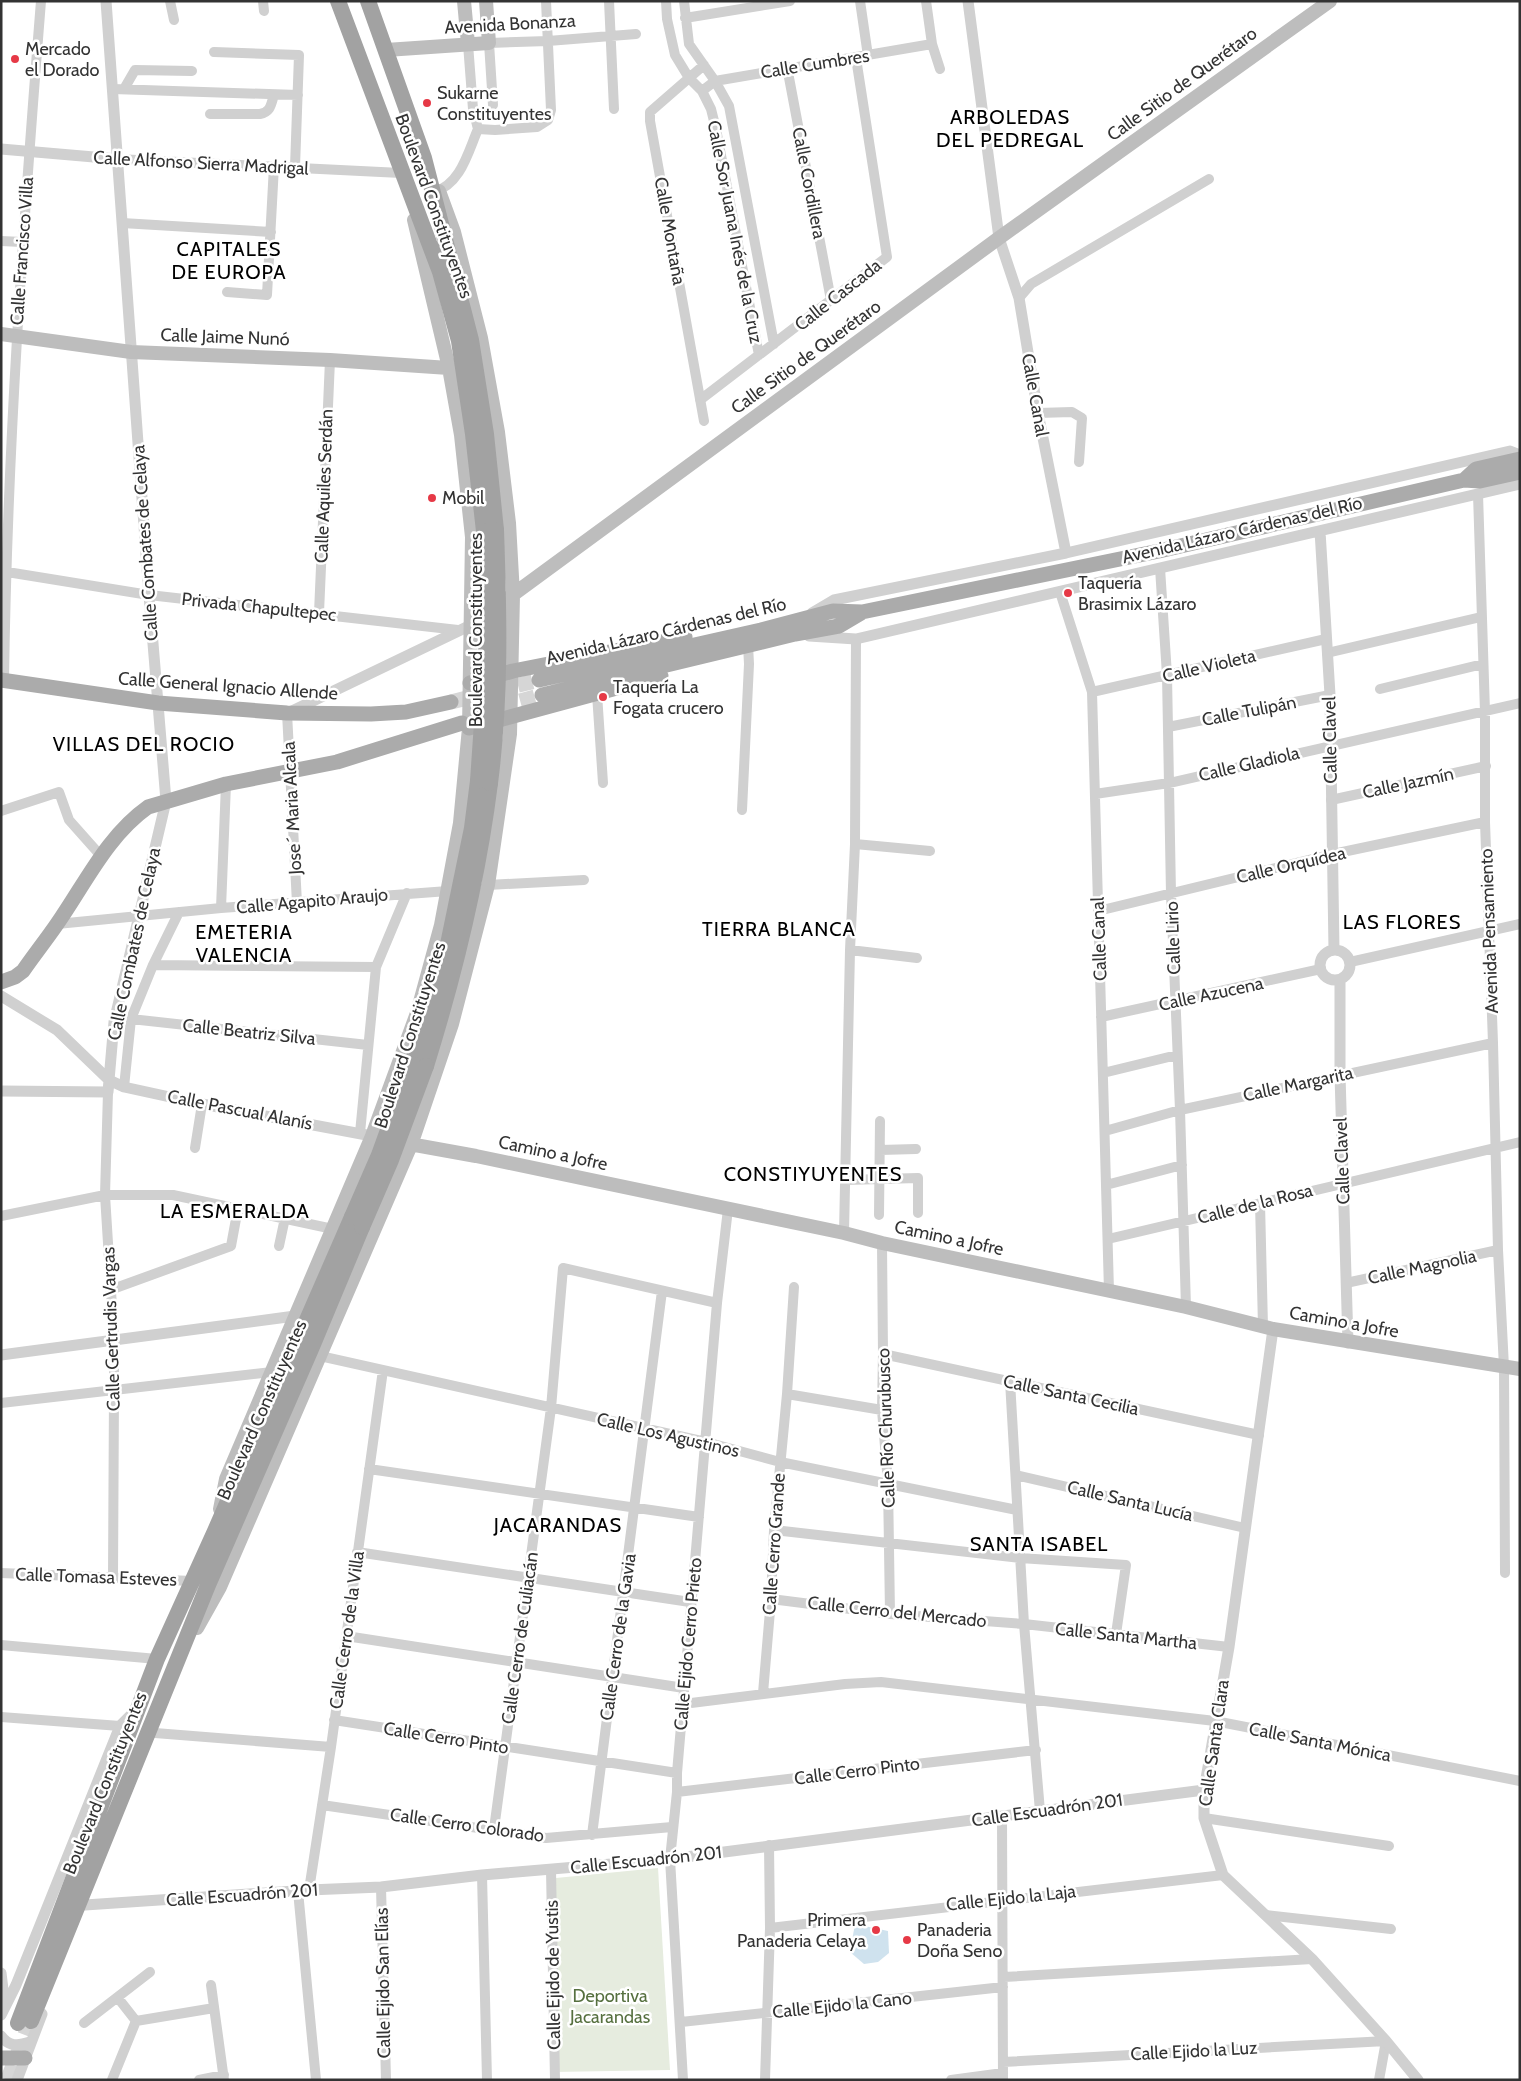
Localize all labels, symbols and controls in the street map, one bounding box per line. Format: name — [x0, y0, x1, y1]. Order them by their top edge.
street label: Avenida Bonanza — [444, 10, 577, 38]
street label: Calle Sitio de Querétaro — [1103, 22, 1261, 146]
place label: Mercado el Dorado — [25, 38, 100, 81]
street label: Calle Cumbres — [759, 45, 871, 83]
marker: Mercado el Dorado — [9, 53, 21, 65]
place label: Sukarne Constituyentes — [437, 82, 551, 125]
marker: Sukarne Constituyentes — [421, 97, 433, 109]
district label: ARBOLEDAS DEL PEDREGAL — [936, 105, 1084, 152]
street label: Boulevard Constituyentes — [390, 111, 478, 301]
street label: Calle Sor Juana Inés de la Cruz — [703, 119, 768, 346]
street label: Calle Cordillera — [787, 125, 831, 241]
street label: Calle Alfonso Sierra Madrigal — [93, 146, 310, 180]
street label: Calle Montaña — [650, 175, 690, 287]
street label: Calle Francisco Villa — [6, 176, 38, 326]
district label: CAPITALES DE EUROPA — [171, 237, 287, 284]
street label: Calle Cascada — [790, 254, 886, 336]
street label: Calle Sitio de Querétaro — [727, 295, 885, 419]
street label: Calle Jaime Nunó — [160, 324, 290, 350]
street label: Calle Canal — [1017, 352, 1053, 439]
street label: Calle Aquiles Serdán — [310, 408, 338, 564]
street label: Calle Combates de Celaya — [127, 444, 163, 642]
place label: Mobil — [442, 487, 485, 509]
marker: Mobil — [426, 492, 438, 504]
street label: Avenida Lázaro Cárdenas del Río — [1120, 492, 1364, 568]
street label: Boulevard Constituyentes — [465, 533, 487, 727]
place label: Taquería Brasimix Lázaro — [1078, 572, 1197, 615]
marker: Taquería Brasimix Lázaro — [1062, 587, 1074, 599]
street label: Privada Chapultepec — [181, 588, 337, 626]
street label: Avenida Lázaro Cárdenas del Río — [544, 593, 788, 669]
street label: Calle Violeta — [1160, 645, 1258, 687]
street label: Calle General Ignacio Allende — [117, 667, 339, 705]
place label: Taquería La Fogata crucero — [613, 676, 724, 719]
marker: Taquería La Fogata crucero — [597, 691, 609, 703]
street label: Calle Tulipán — [1200, 691, 1298, 731]
street label: Calle Clavel — [1318, 695, 1342, 784]
district label: VILLAS DEL ROCIO — [53, 732, 235, 756]
street label: Jose´ Maria Alcala — [278, 740, 307, 876]
street label: Calle Gladiola — [1196, 742, 1302, 786]
street label: Calle Jazmín — [1360, 763, 1456, 803]
street label: Calle Orquídea — [1234, 842, 1348, 888]
street label: Calle Combates de Celaya — [103, 845, 165, 1042]
street label: Avenida Pensamiento — [1475, 848, 1503, 1014]
street label: Calle Agapito Araujo — [235, 883, 389, 919]
street label: Calle Canal — [1087, 896, 1111, 981]
street label: Calle Lirio — [1161, 901, 1185, 975]
district label: LAS FLORES — [1343, 910, 1461, 934]
district label: TIERRA BLANCA — [702, 917, 856, 941]
district label: EMETERIA VALENCIA — [195, 920, 293, 967]
street label: Boulevard Constituyentes — [369, 939, 451, 1131]
street label: Calle Azucena — [1157, 972, 1266, 1016]
street label: Calle Beatriz Silva — [181, 1014, 317, 1050]
street label: Calle Margarita — [1241, 1062, 1355, 1106]
street label: Calle Pascual Alanís — [166, 1085, 314, 1135]
street label: Calle Clavel — [1329, 1116, 1355, 1205]
street label: Camino a Jofre — [497, 1131, 609, 1175]
district label: CONSTIYUYENTES — [724, 1162, 902, 1186]
street label: Calle de la Rosa — [1195, 1179, 1315, 1229]
district label: LA ESMERALDA — [160, 1199, 310, 1223]
street label: Camino a Jofre — [893, 1216, 1005, 1260]
street label: Calle Magnolia — [1366, 1245, 1479, 1289]
street label: Calle Gertrudis Vargas — [97, 1246, 125, 1412]
street label: Camino a Jofre — [1288, 1302, 1400, 1342]
street label: Boulevard Constituyentes — [212, 1317, 312, 1503]
street label: Calle Río Churubusco — [872, 1348, 900, 1508]
street label: Calle Santa Cecilia — [1001, 1370, 1141, 1420]
street label: Calle Los Agustinos — [595, 1408, 741, 1462]
street label: Calle Cerro Grande — [758, 1472, 790, 1616]
street label: Calle Santa Lucía — [1065, 1476, 1195, 1526]
district label: JACARANDAS — [493, 1513, 622, 1537]
district label: SANTA ISABEL — [970, 1532, 1108, 1556]
street label: Calle Cerro de la Villa — [325, 1549, 369, 1710]
street label: Calle Cerro de Culiacán — [497, 1550, 543, 1726]
street label: Calle Cerro de la Gavia — [595, 1552, 641, 1722]
street label: Calle Ejido Cerro Prieto — [669, 1557, 707, 1731]
street label: Calle Tomasa Esteves — [15, 1563, 177, 1591]
street label: Calle Cerro del Mercado — [806, 1592, 988, 1632]
street label: Calle Santa Martha — [1054, 1618, 1198, 1654]
street label: Calle Santa Clara — [1194, 1678, 1234, 1808]
street label: Boulevard Constituyentes — [58, 1689, 152, 1877]
street label: Calle Cerro Pinto — [382, 1717, 510, 1759]
street label: Calle Santa Mónica — [1247, 1717, 1393, 1767]
street label: Calle Cerro Pinto — [793, 1752, 921, 1790]
street label: Calle Escuadrón 201 — [970, 1789, 1124, 1831]
street label: Calle Cerro Colorado — [389, 1803, 546, 1847]
street label: Calle Escuadrón 201 — [569, 1841, 723, 1879]
street label: Calle Escuadrón 201 — [165, 1879, 319, 1911]
street label: Calle Ejido la Laja — [945, 1880, 1077, 1916]
street label: Calle Ejido de Yustis — [541, 1900, 565, 2050]
street label: Calle Ejido San Elías — [371, 1907, 395, 2059]
place label: Primera Panaderia Celaya — [737, 1909, 866, 1952]
place label: Panaderia Doña Seno — [917, 1919, 1002, 1962]
marker: Primera Panaderia Celaya — [870, 1924, 882, 1936]
marker: Panaderia Doña Seno — [901, 1934, 913, 1946]
park label: Deportiva Jacarandas — [569, 1985, 650, 2028]
street label: Calle Ejido la Cano — [771, 1987, 913, 2023]
street label: Calle Ejido la Luz — [1130, 2037, 1259, 2065]

